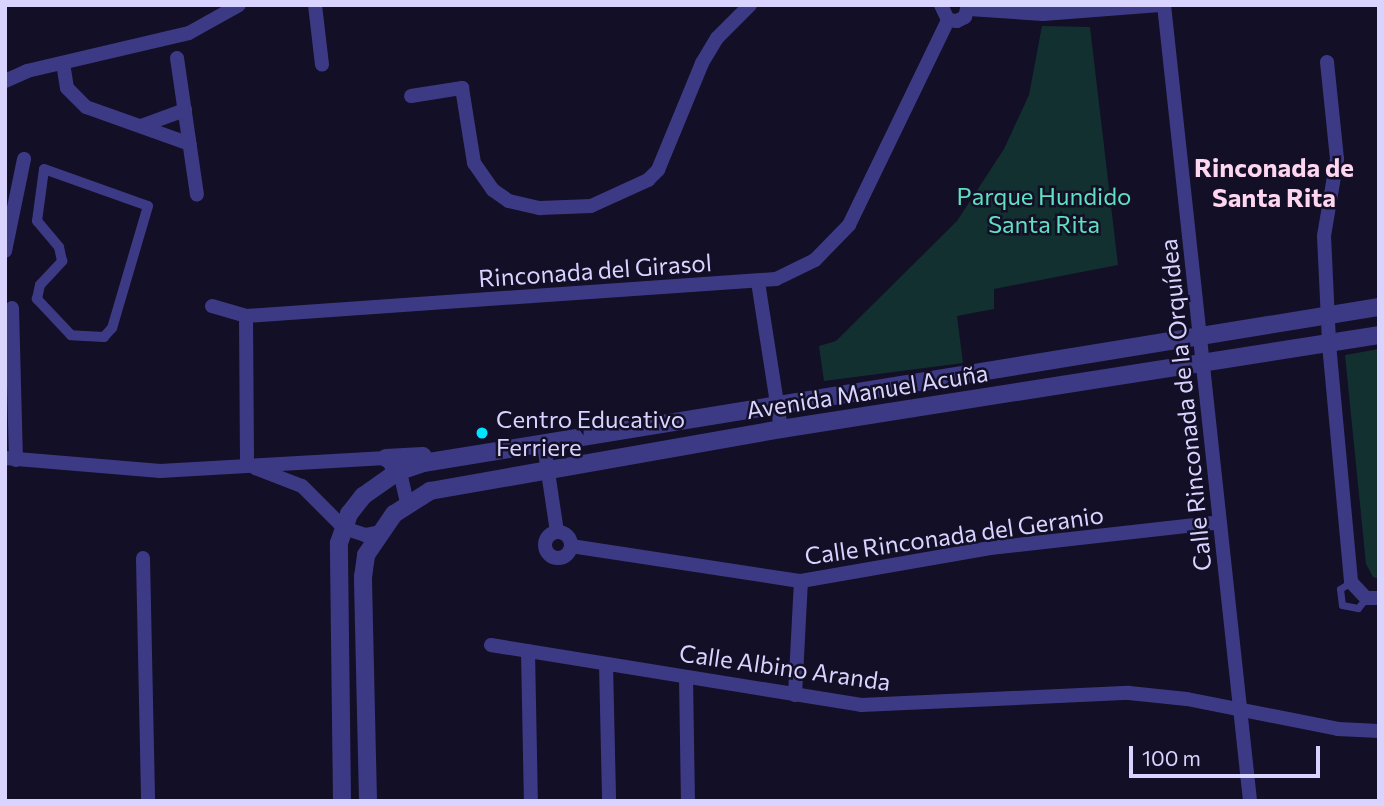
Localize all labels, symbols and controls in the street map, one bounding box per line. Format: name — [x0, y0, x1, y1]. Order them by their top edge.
district label: Rinconada de Santa Rita — [1194, 151, 1354, 212]
park label: Parque Hundido Santa Rita — [957, 182, 1131, 238]
street label: Calle Rinconada de la Orquídea — [1153, 238, 1217, 572]
street label: Rinconada del Girasol — [477, 247, 713, 293]
street label: Avenida Manuel Acuña — [744, 358, 990, 424]
place label: Centro Educativo Ferriere — [496, 405, 685, 461]
marker: Centro Educativo Ferriere — [474, 425, 490, 441]
street label: Calle Rinconada del Geranio — [803, 500, 1105, 570]
street label: Calle Albino Aranda — [678, 638, 892, 696]
scale bar — [1132, 732, 1323, 776]
text: 100 m — [1142, 745, 1201, 770]

